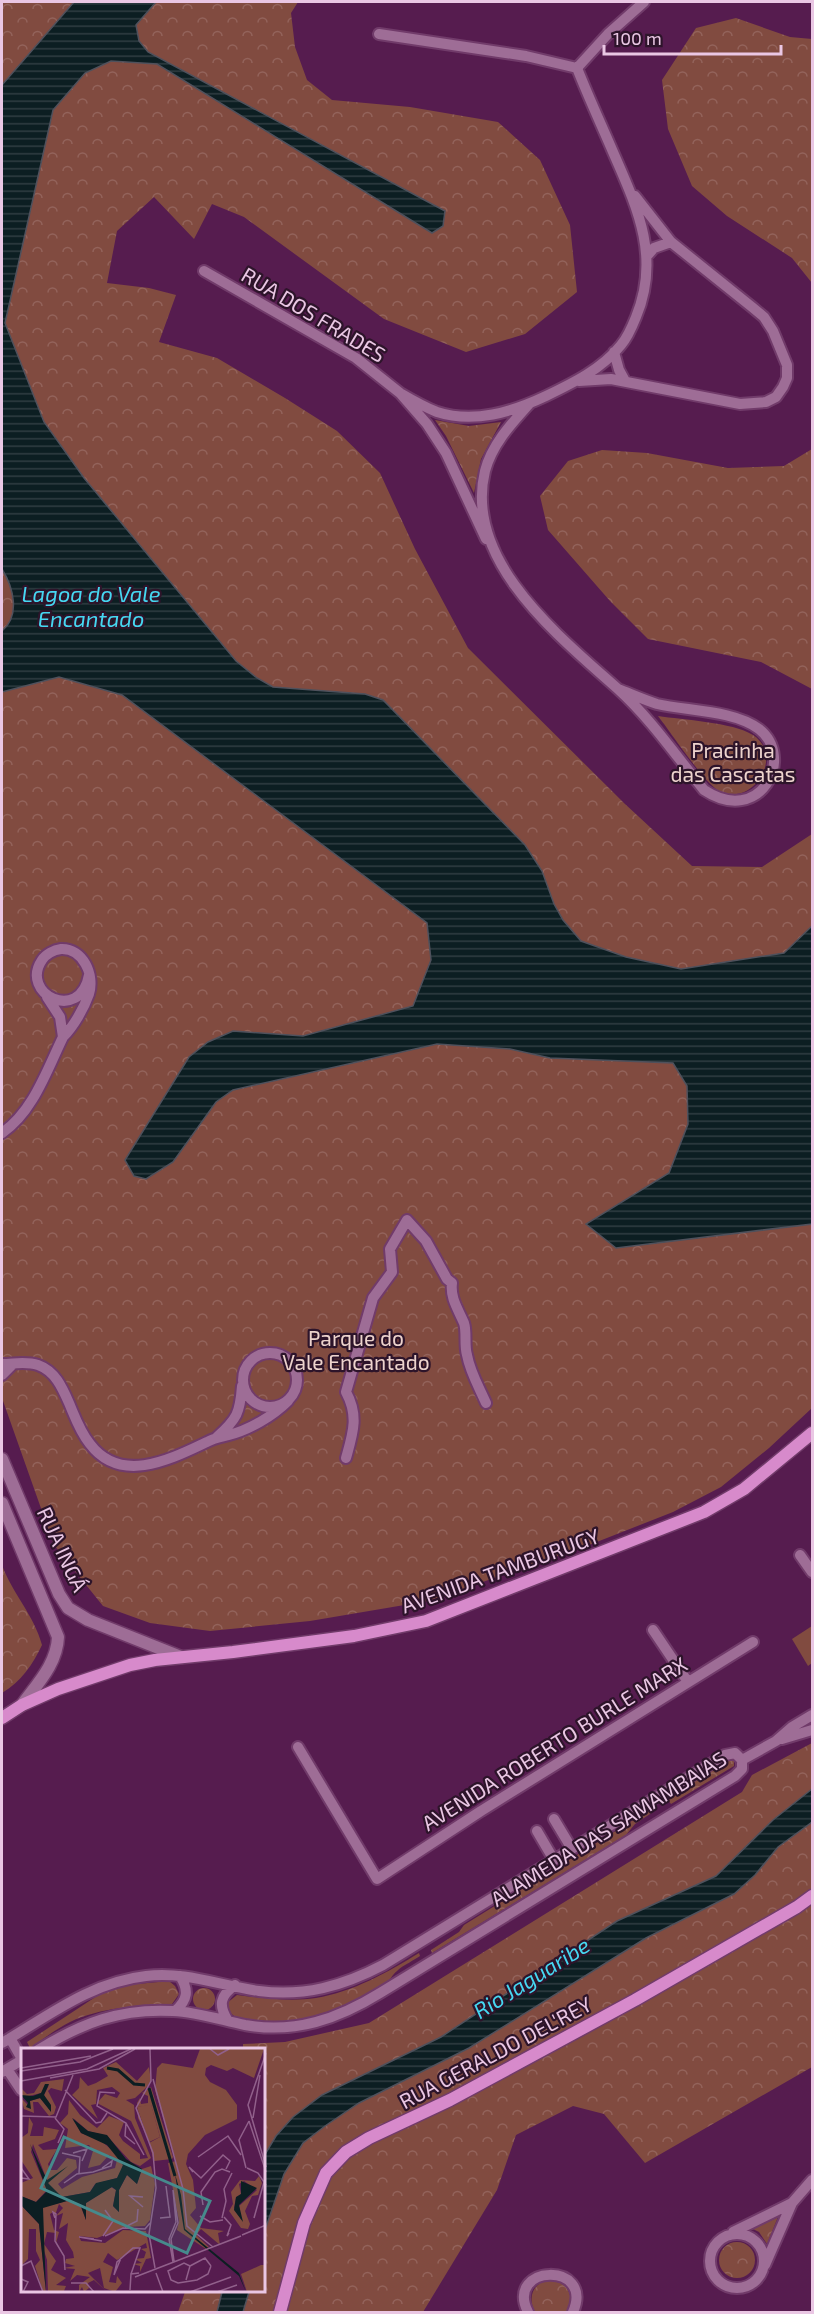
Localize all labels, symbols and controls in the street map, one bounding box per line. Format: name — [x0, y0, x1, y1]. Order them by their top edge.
scale bar — [604, 18, 781, 56]
text: 100 m — [613, 27, 662, 49]
street label: RUA DOS FRADES — [238, 261, 390, 367]
water label: Lagoa do Vale Encantado — [21, 580, 161, 631]
park label: Pracinha das Cascatas — [670, 737, 796, 786]
park label: Parque do Vale Encantado — [282, 1325, 430, 1374]
street label: RUA INGÁ — [33, 1503, 93, 1595]
street label: AVENIDA TAMBURUGY — [397, 1522, 603, 1618]
street label: AVENIDA ROBERTO BURLE MARX — [417, 1651, 691, 1835]
street label: ALAMEDA DAS SAMAMBAIAS — [486, 1745, 730, 1911]
water label: Rio Jaguaribe — [468, 1931, 594, 2023]
street label: RUA GERALDO DEL'REY — [395, 1991, 596, 2113]
inset map — [21, 2048, 266, 2293]

